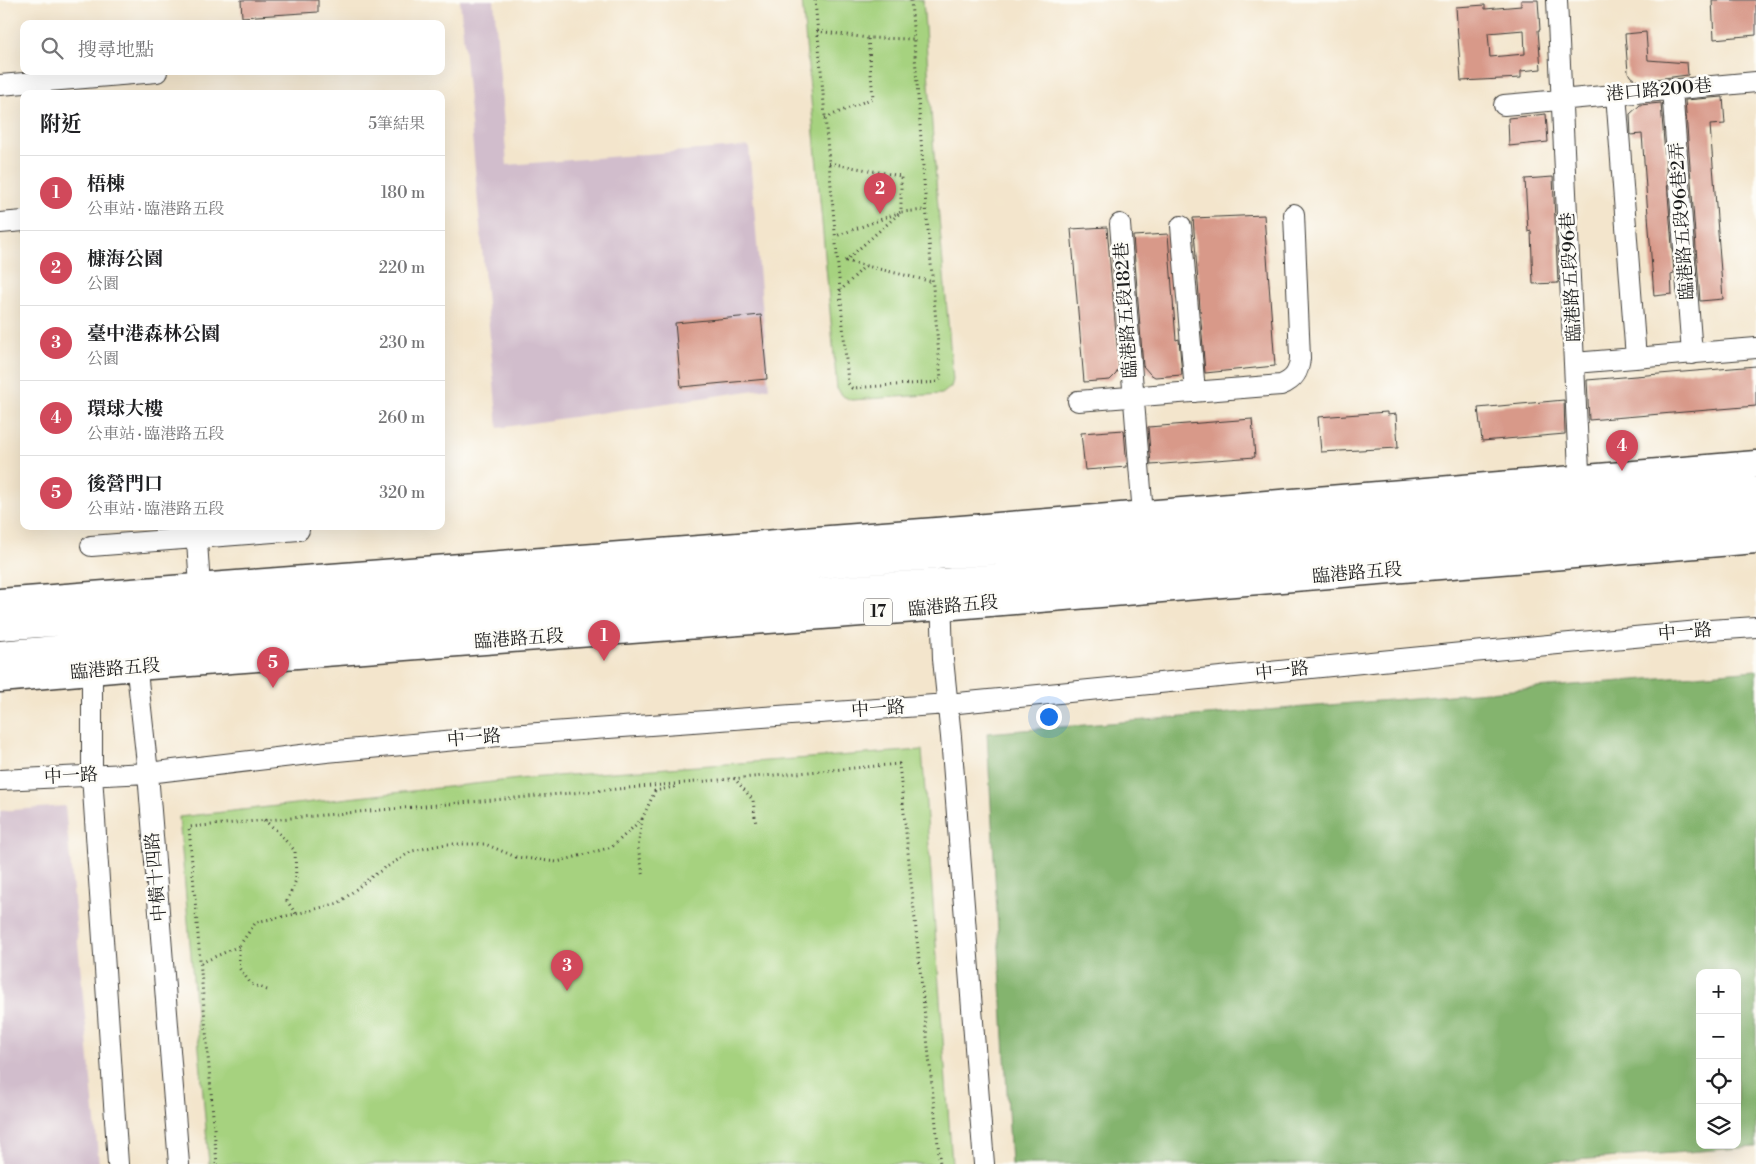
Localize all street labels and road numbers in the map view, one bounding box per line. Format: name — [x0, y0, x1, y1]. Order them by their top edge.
street label: 港口路200巷 — [1605, 74, 1713, 106]
street label: 臨港路五段96巷2弄 — [1665, 141, 1699, 301]
street label: 臨港路五段96巷 — [1556, 212, 1586, 342]
street label: 臨港路五段182巷 — [1110, 241, 1142, 379]
street label: 臨港路五段 — [1311, 558, 1403, 588]
street label: 臨港路五段 — [907, 591, 999, 621]
road number: 17 — [864, 598, 892, 626]
street label: 中一路 — [1657, 618, 1713, 646]
street label: 臨港路五段 — [473, 624, 565, 654]
street label: 臨港路五段 — [69, 654, 161, 684]
street label: 中一路 — [1254, 657, 1310, 685]
street label: 中一路 — [850, 696, 906, 722]
street label: 中一路 — [446, 724, 502, 752]
street label: 中一路 — [43, 763, 99, 789]
street label: 中橫十四路 — [141, 831, 171, 923]

